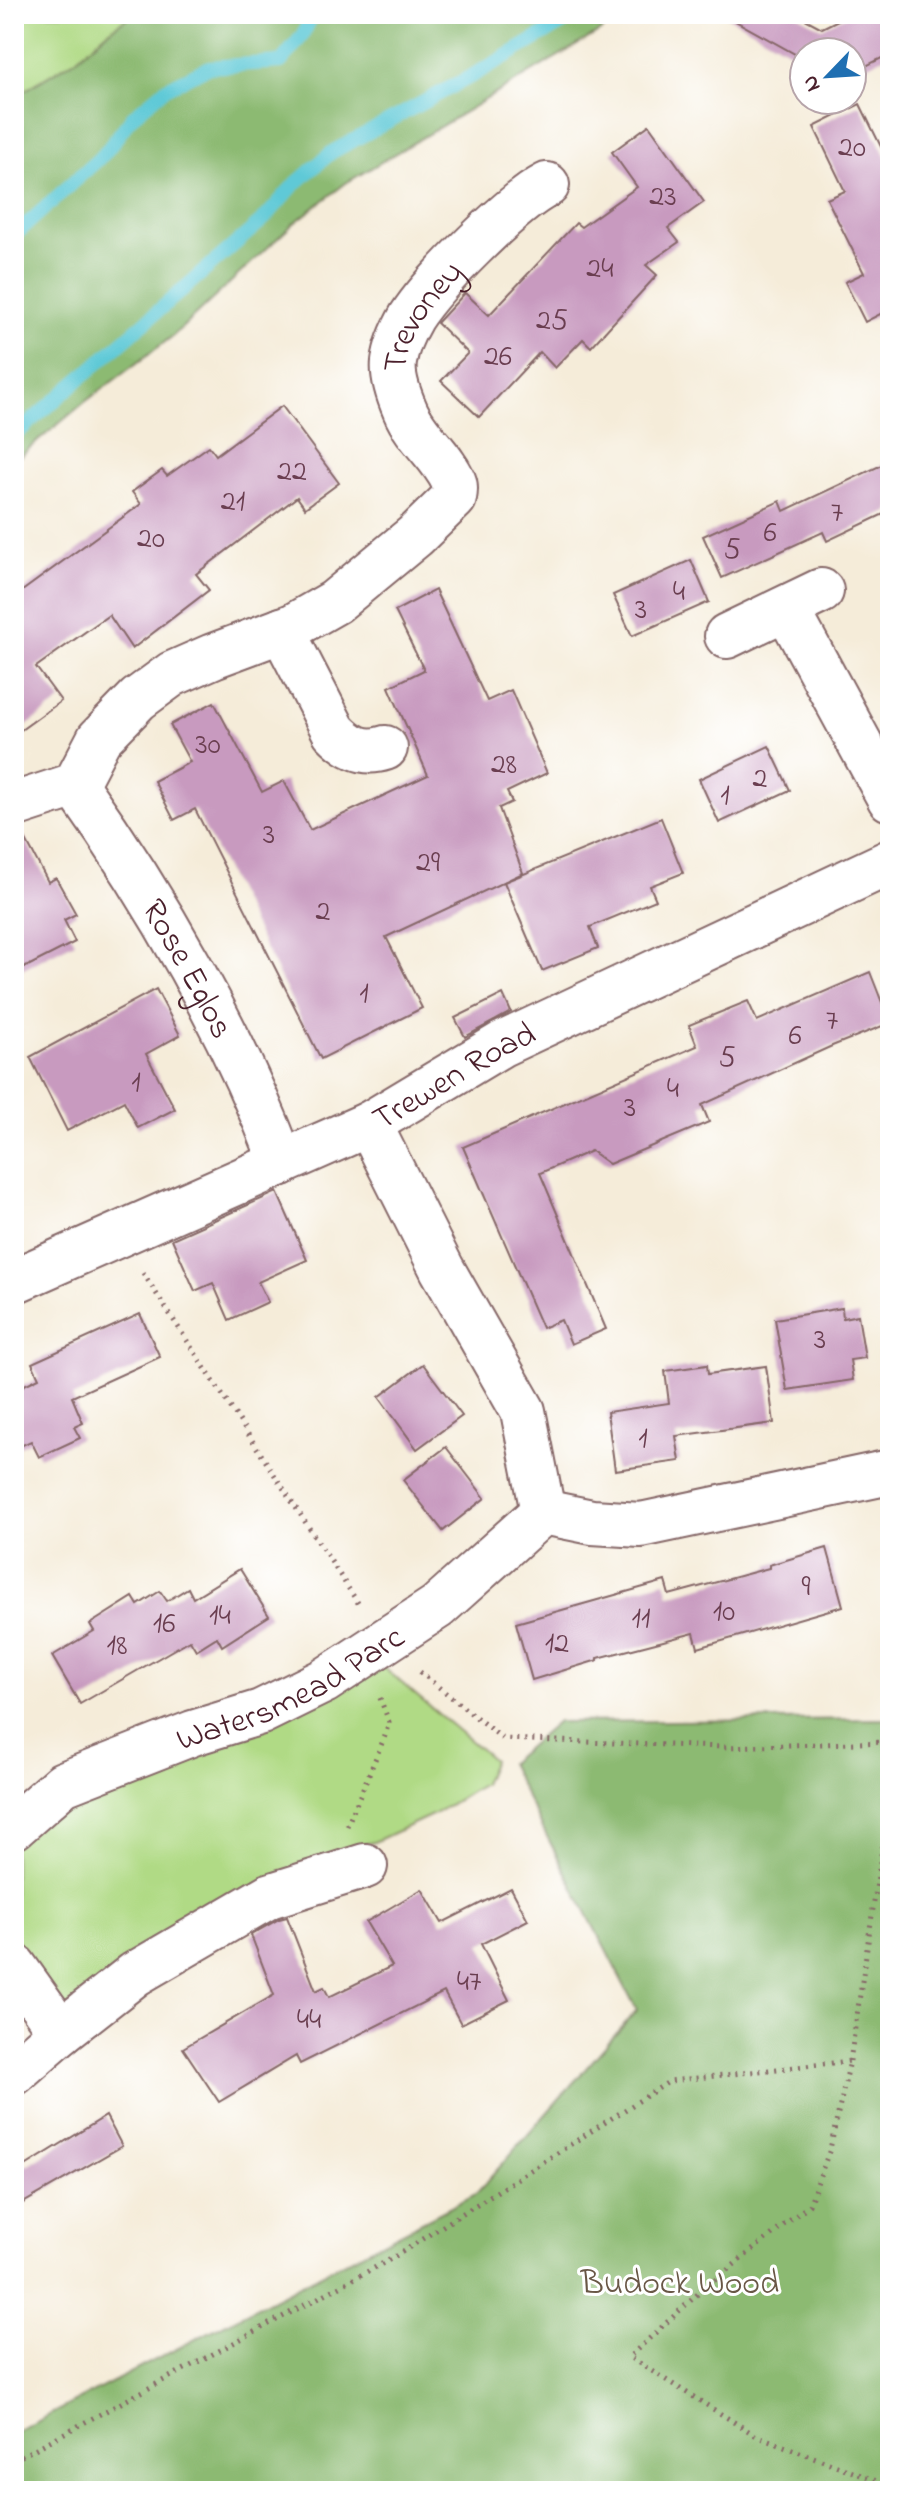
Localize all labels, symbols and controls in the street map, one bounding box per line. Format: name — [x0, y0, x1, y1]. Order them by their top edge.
north arrow — [788, 36, 868, 116]
text: N — [795, 70, 830, 97]
house number: 20 — [838, 127, 866, 171]
house number: 23 — [649, 176, 677, 220]
house number: 24 — [586, 248, 614, 292]
street label: Trevoney — [372, 250, 476, 375]
house number: 25 — [536, 300, 568, 344]
house number: 26 — [484, 336, 512, 380]
house number: 22 — [277, 451, 307, 495]
house number: 21 — [221, 481, 245, 525]
house number: 7 — [831, 492, 843, 536]
house number: 6 — [763, 512, 777, 556]
house number: 20 — [137, 518, 165, 562]
house number: 5 — [723, 529, 741, 573]
house number: 4 — [673, 571, 685, 615]
house number: 3 — [635, 589, 647, 633]
house number: 30 — [195, 724, 221, 768]
house number: 28 — [491, 744, 517, 788]
house number: 2 — [753, 758, 768, 802]
house number: 1 — [720, 775, 730, 819]
house number: 3 — [263, 814, 275, 858]
house number: 29 — [416, 842, 440, 886]
street label: Rose Eglos — [127, 891, 245, 1048]
house number: 2 — [316, 891, 331, 935]
house number: 1 — [359, 973, 369, 1017]
house number: 7 — [826, 1000, 838, 1044]
street label: Trewen Road — [364, 1011, 545, 1145]
house number: 6 — [788, 1015, 802, 1059]
house number: 5 — [718, 1037, 736, 1081]
house number: 1 — [131, 1062, 141, 1106]
house number: 4 — [667, 1068, 679, 1112]
house number: 3 — [624, 1087, 636, 1131]
house number: 3 — [814, 1319, 826, 1363]
house number: 1 — [638, 1418, 648, 1462]
house number: 9 — [801, 1566, 811, 1610]
house number: 10 — [713, 1591, 735, 1635]
house number: 14 — [209, 1595, 231, 1639]
house number: 11 — [631, 1598, 651, 1642]
house number: 16 — [153, 1603, 175, 1647]
street label: Watersmead Parc — [169, 1614, 416, 1766]
house number: 12 — [545, 1623, 569, 1667]
house number: 18 — [107, 1625, 127, 1669]
house number: 47 — [457, 1961, 481, 2005]
house number: 44 — [297, 1999, 321, 2043]
park label: Budock Wood — [580, 2260, 779, 2310]

